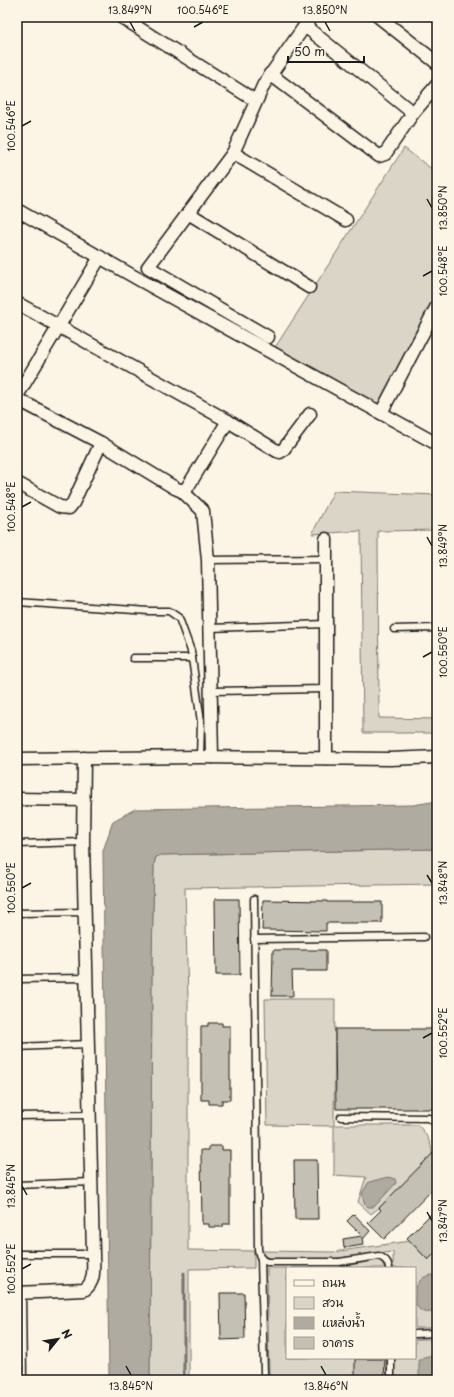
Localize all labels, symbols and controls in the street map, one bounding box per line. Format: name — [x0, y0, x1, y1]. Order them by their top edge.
text: 13.849°N — [108, 2, 152, 17]
text: 100.546°E — [177, 2, 229, 17]
text: 13.850°N — [303, 2, 348, 17]
scale bar — [288, 38, 364, 64]
text: 50 m — [294, 42, 325, 60]
text: 100.546°E — [3, 100, 18, 152]
text: 13.850°N — [435, 185, 450, 230]
text: 100.548°E — [435, 246, 450, 296]
text: 100.548°E — [3, 482, 18, 532]
text: 13.849°N — [435, 524, 450, 568]
text: 100.550°E — [435, 626, 450, 678]
text: 13.848°N — [435, 860, 450, 905]
text: 100.550°E — [3, 862, 18, 914]
text: 100.552°E — [435, 1007, 450, 1059]
text: 13.845°N — [3, 1164, 18, 1208]
text: 13.847°N — [435, 1199, 450, 1243]
text: 100.552°E — [3, 1243, 18, 1295]
legend — [286, 1267, 416, 1359]
text: ถนน — [322, 1273, 346, 1291]
text: สวน — [322, 1293, 343, 1311]
text: แหล่งน้ำ — [322, 1312, 365, 1331]
north arrow — [38, 1319, 78, 1359]
text: N — [58, 1326, 77, 1342]
text: อาคาร — [322, 1333, 354, 1351]
text: 13.845°N — [109, 1378, 153, 1393]
text: 13.846°N — [304, 1378, 348, 1393]

